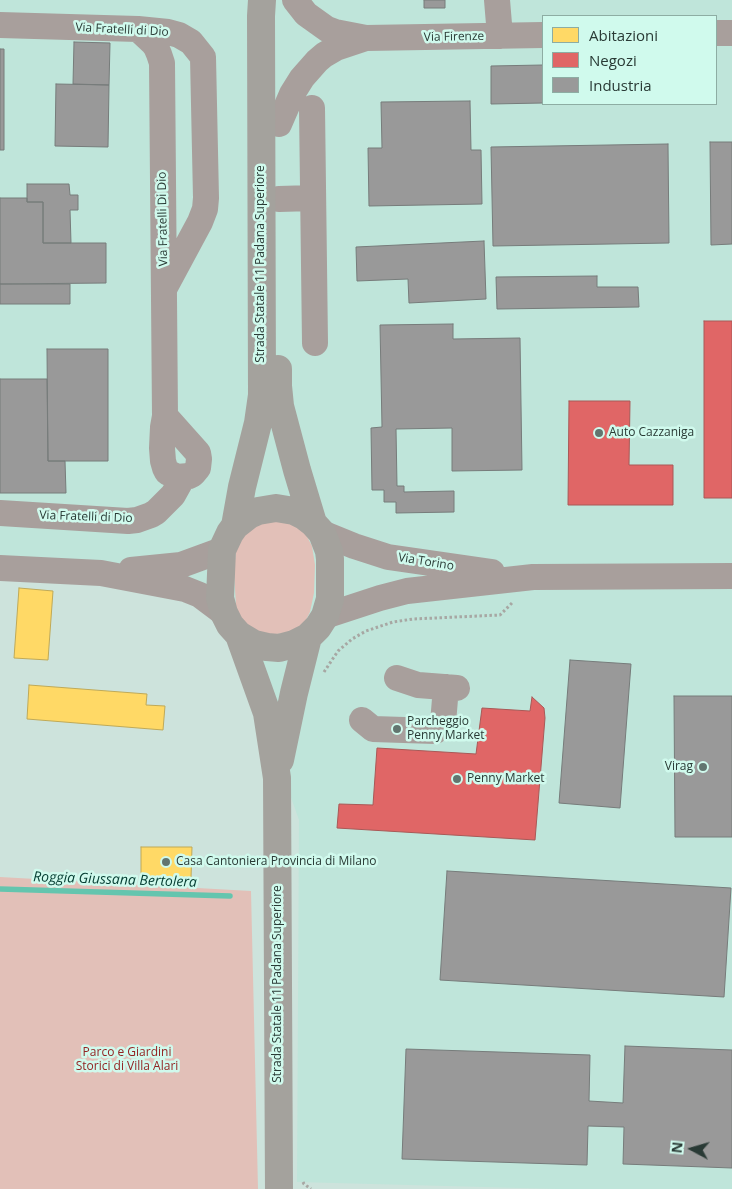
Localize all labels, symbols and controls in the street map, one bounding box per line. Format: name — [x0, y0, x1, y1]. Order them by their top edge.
legend — [542, 15, 717, 105]
street label: Via Fratelli di Dio — [75, 20, 169, 40]
text: Abitazioni — [589, 25, 658, 45]
street label: Via Firenze — [424, 29, 484, 45]
text: Negozi — [589, 50, 637, 70]
text: Industria — [589, 75, 652, 95]
street label: Strada Statale 11 Padana Superiore — [254, 165, 268, 363]
street label: Via Fratelli Di Dio — [155, 171, 171, 267]
place label: Auto Cazzaniga — [609, 426, 694, 440]
marker: Auto Cazzaniga — [593, 427, 605, 439]
street label: Via Fratelli di Dio — [39, 508, 133, 526]
street label: Via Torino — [397, 550, 455, 574]
place label: Parcheggio Penny Market — [407, 715, 484, 743]
marker: Parcheggio Penny Market — [391, 723, 403, 735]
place label: Virag — [665, 760, 693, 774]
marker: Virag — [697, 761, 709, 773]
place label: Penny Market — [467, 772, 544, 786]
marker: Penny Market — [451, 773, 463, 785]
place label: Casa Cantoniera Provincia di Milano — [176, 855, 377, 869]
marker: Casa Cantoniera Provincia di Milano — [160, 856, 172, 868]
water label: Roggia Giussana Bertolera — [33, 869, 197, 891]
street label: Strada Statale 11 Padana Superiore — [271, 885, 285, 1083]
park label: Parco e Giardini Storici di Villa Alari — [76, 1046, 178, 1074]
north arrow — [667, 1124, 717, 1174]
text: N — [667, 1141, 687, 1154]

